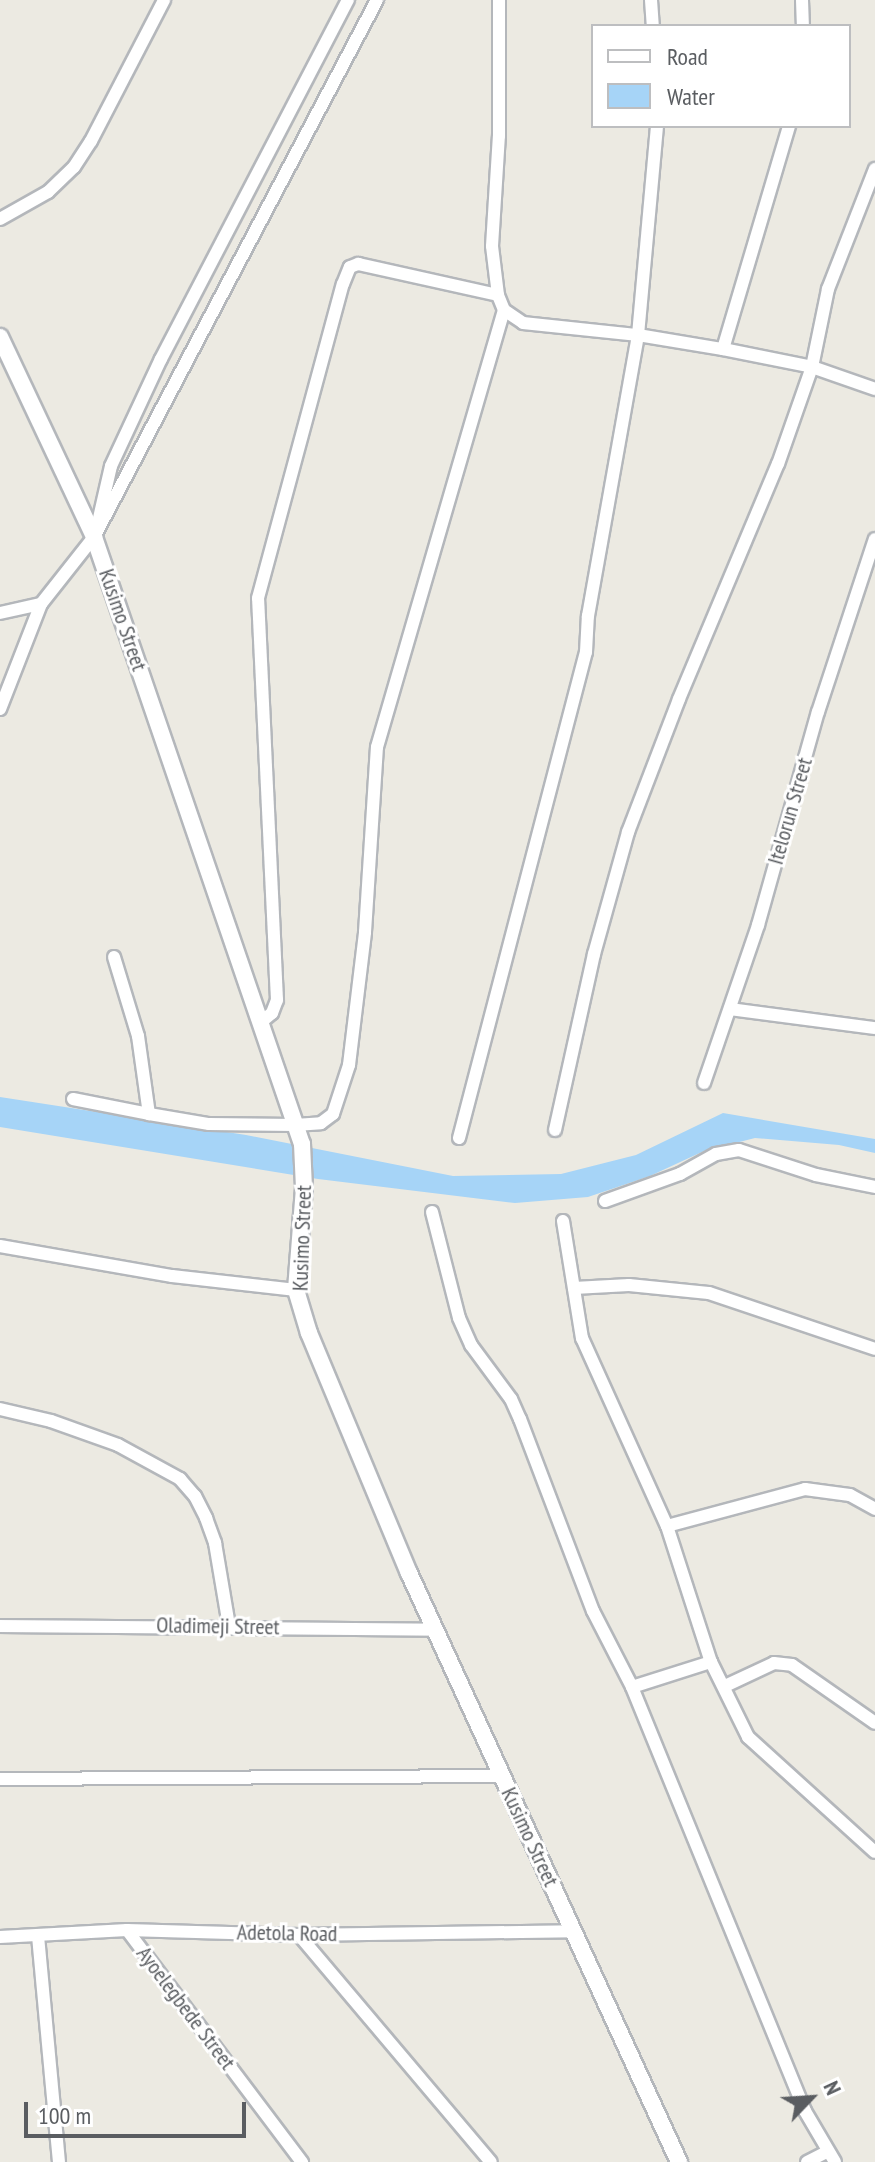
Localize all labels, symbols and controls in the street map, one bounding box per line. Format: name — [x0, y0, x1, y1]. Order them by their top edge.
legend — [591, 24, 851, 128]
text: Road — [667, 41, 708, 72]
text: Water — [667, 81, 715, 112]
street label: Kusimo Street — [93, 566, 153, 674]
street label: Itelorun Street — [762, 754, 818, 868]
street label: Kusimo Street — [287, 1184, 317, 1292]
street label: Oladimeji Street — [156, 1612, 280, 1640]
street label: Kusimo Street — [496, 1783, 564, 1891]
street label: Adetola Road — [237, 1919, 337, 1947]
street label: Ayoelegbede Street — [131, 1941, 241, 2075]
north arrow — [771, 2058, 851, 2138]
text: N — [818, 2077, 848, 2099]
scale bar — [28, 2086, 250, 2136]
text: 100 m — [38, 2100, 91, 2131]

